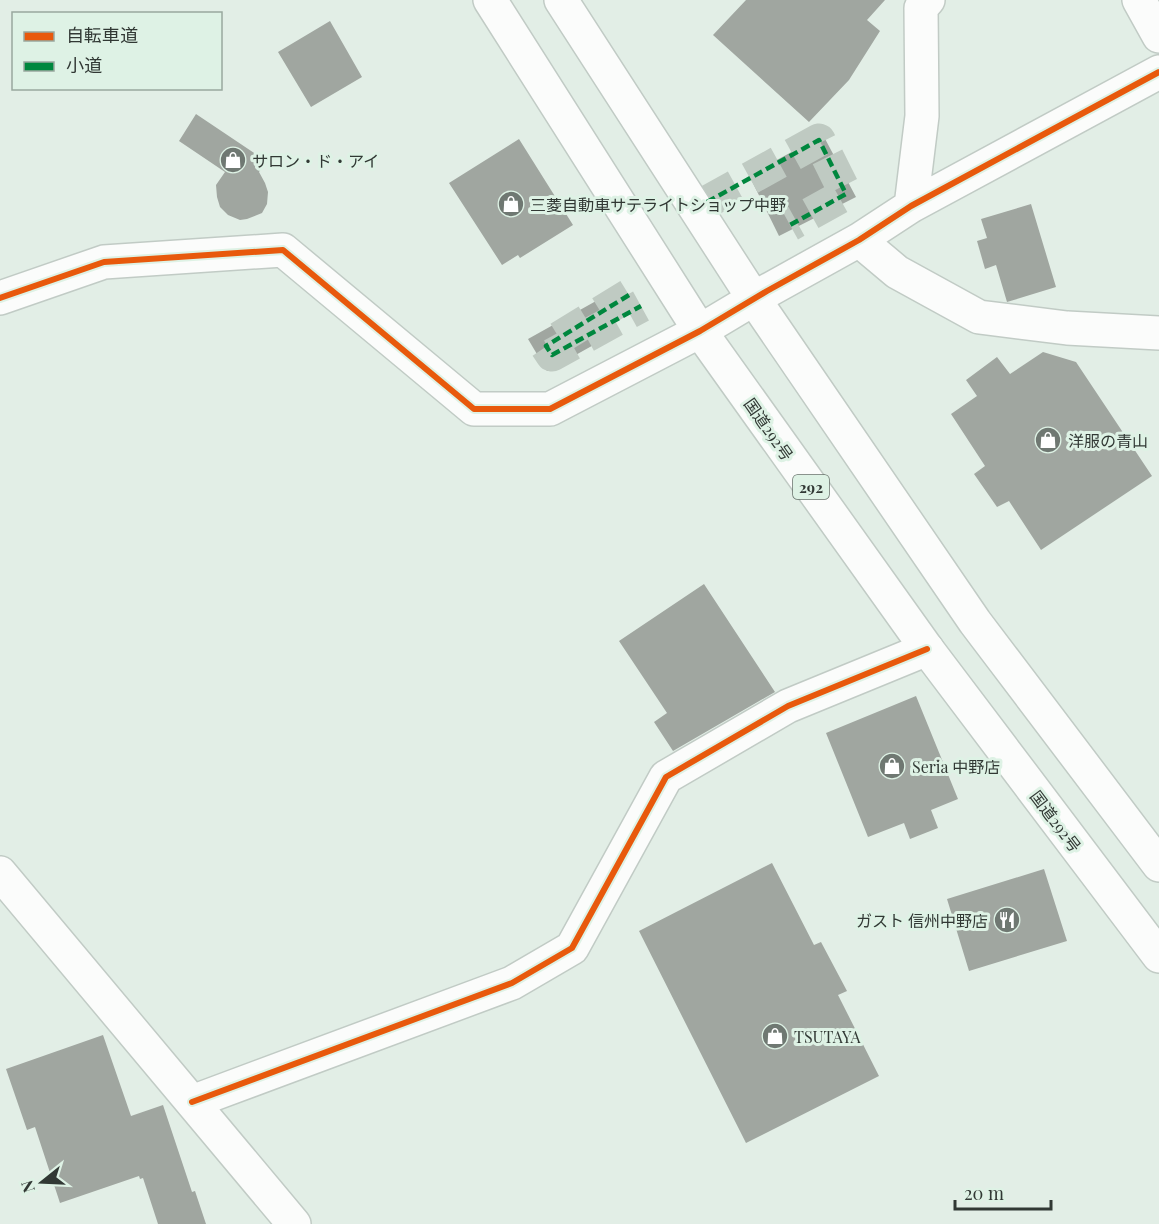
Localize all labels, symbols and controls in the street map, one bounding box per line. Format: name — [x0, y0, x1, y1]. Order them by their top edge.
legend — [12, 12, 222, 90]
text: 自転車道 — [66, 23, 138, 47]
text: 小道 — [66, 53, 102, 77]
shop icon: サロン・ド・アイ — [218, 145, 248, 175]
place label: サロン・ド・アイ — [252, 150, 379, 171]
shop icon: 三菱自動車サテライトショップ中野 — [496, 189, 526, 219]
place label: 三菱自動車サテライトショップ中野 — [530, 194, 786, 215]
street label: 国道292号 — [740, 394, 798, 464]
shop icon: 洋服の青山 — [1033, 425, 1063, 455]
place label: 洋服の青山 — [1068, 430, 1148, 451]
road number: 292 — [793, 475, 829, 499]
shop icon: Seria 中野店 — [877, 751, 907, 781]
place label: Seria 中野店 — [912, 756, 1000, 777]
street label: 国道292号 — [1026, 786, 1086, 856]
restaurant icon: ガスト 信州中野店 — [992, 905, 1022, 935]
place label: ガスト 信州中野店 — [856, 910, 988, 931]
shop icon: TSUTAYA — [760, 1021, 790, 1051]
place label: TSUTAYA — [794, 1026, 862, 1047]
north arrow — [12, 1152, 72, 1212]
scale bar — [955, 1173, 1051, 1211]
text: N — [15, 1178, 39, 1196]
text: 20 m — [964, 1181, 1004, 1205]

